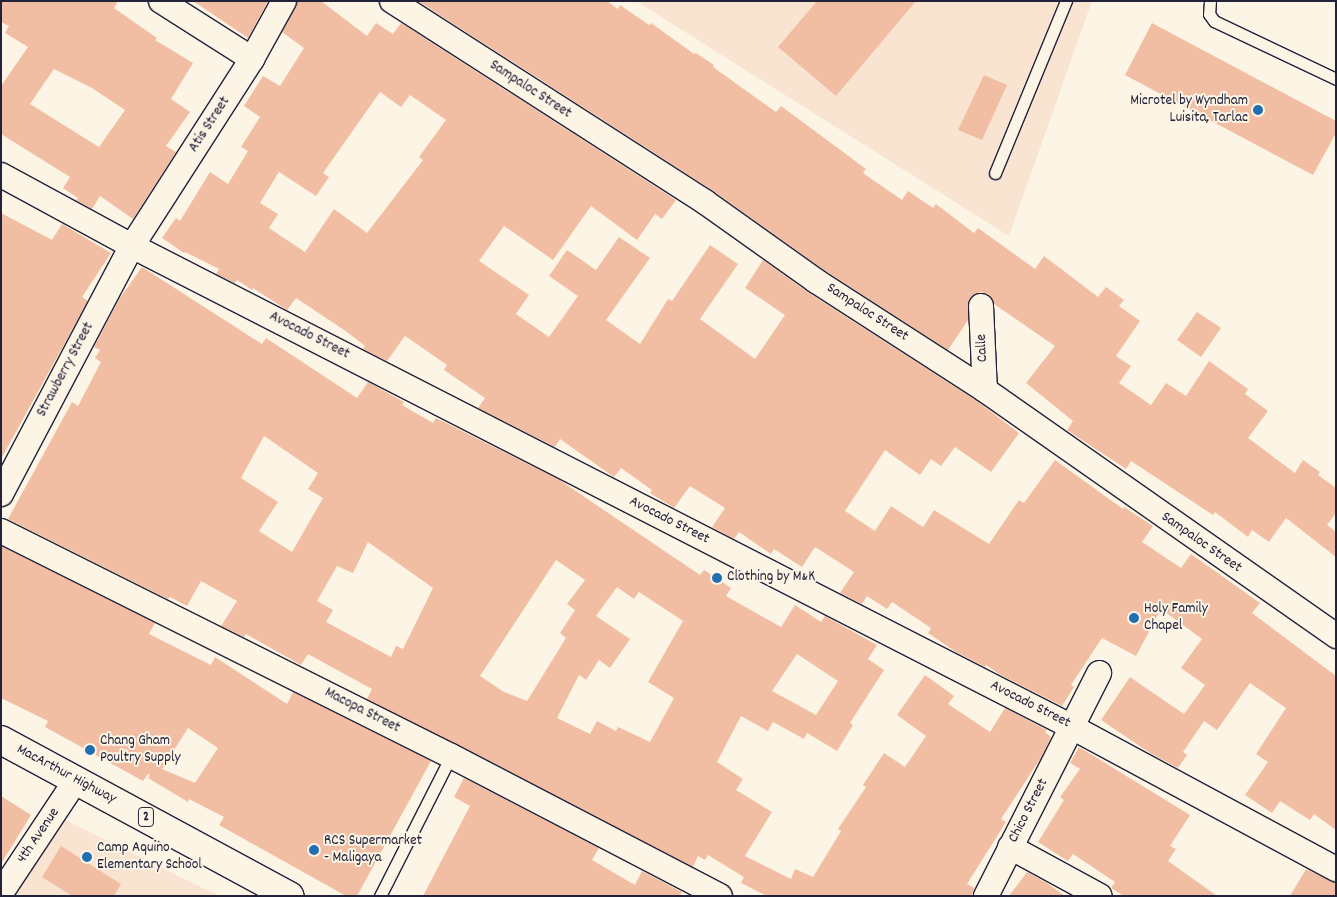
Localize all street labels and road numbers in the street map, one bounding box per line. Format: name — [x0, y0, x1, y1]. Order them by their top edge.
street label: Sampaloc Street — [486, 57, 574, 123]
street label: Atis Street — [185, 94, 235, 156]
street label: Sampaloc Street — [823, 280, 911, 346]
street label: Avocado Street — [266, 308, 352, 364]
street label: Strawberry Street — [34, 320, 98, 420]
street label: Calle — [973, 333, 993, 363]
street label: Avocado Street — [626, 493, 712, 549]
street label: Sampaloc Street — [1157, 509, 1245, 577]
street label: Avocado Street — [987, 677, 1073, 733]
street label: Macopa Street — [321, 684, 403, 738]
street label: MacArthur Highway — [13, 741, 119, 809]
street label: Chico Street — [1005, 776, 1053, 846]
street label: 4th Avenue — [14, 805, 64, 867]
road number: 2 — [137, 806, 155, 829]

